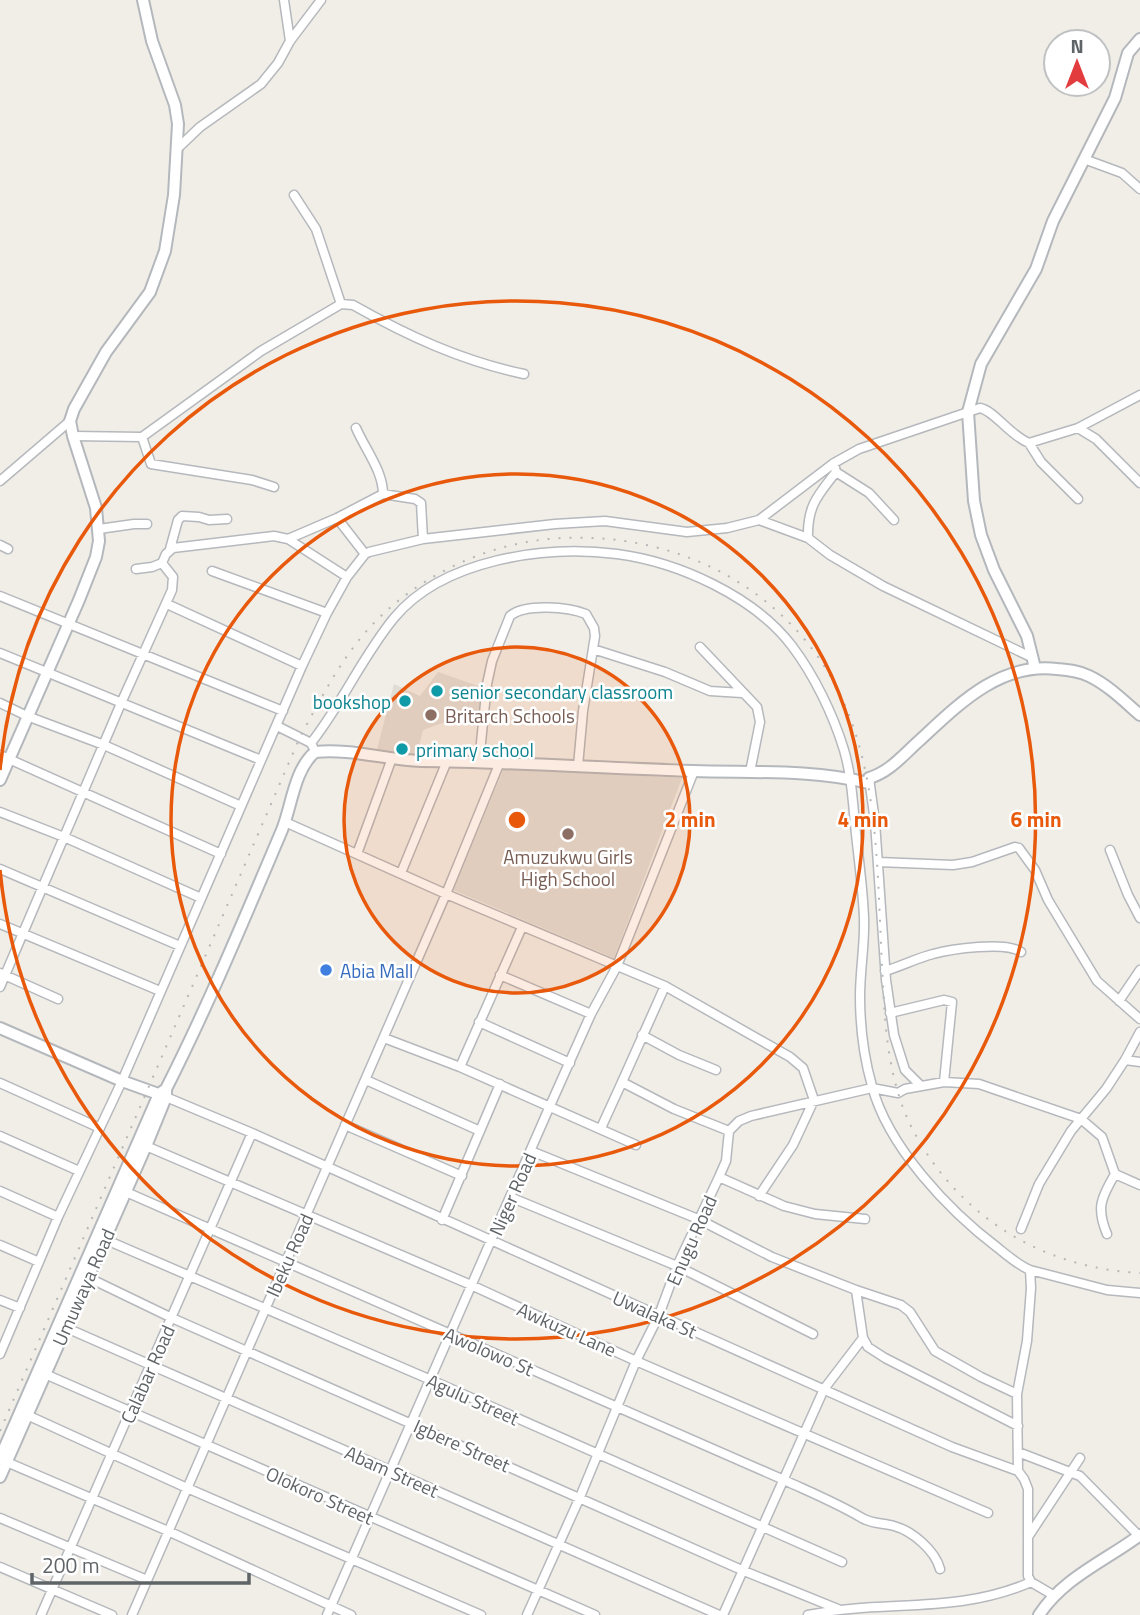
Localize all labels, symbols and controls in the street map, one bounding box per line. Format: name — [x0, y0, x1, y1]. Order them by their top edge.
north arrow — [1042, 28, 1112, 98]
text: N — [1070, 31, 1084, 60]
place label: senior secondary classroom — [451, 677, 673, 706]
marker: senior secondary classroom — [429, 683, 445, 699]
place label: bookshop — [313, 687, 391, 716]
marker: bookshop — [397, 693, 413, 709]
place label: Britarch Schools — [445, 701, 575, 730]
marker: Britarch Schools — [423, 707, 439, 723]
place label: primary school — [416, 735, 534, 764]
marker: primary school — [394, 741, 410, 757]
text: 2 min — [664, 803, 716, 835]
text: 4 min — [837, 803, 889, 835]
text: 6 min — [1010, 803, 1062, 835]
centre of rings — [505, 808, 529, 832]
marker: Amuzukwu Girls High School — [560, 826, 576, 842]
place label: Amuzukwu Girls High School — [503, 842, 633, 893]
place label: Abia Mall — [340, 956, 413, 985]
marker: Abia Mall — [318, 962, 334, 978]
street label: Niger Road — [481, 1148, 543, 1240]
street label: Enugu Road — [658, 1190, 724, 1290]
street label: Ibeku Road — [258, 1209, 320, 1301]
street label: Umuwaya Road — [44, 1224, 122, 1350]
street label: Uwalaka St — [608, 1283, 702, 1346]
street label: Awkuzu Lane — [513, 1294, 621, 1364]
street label: Awolowo St — [440, 1319, 539, 1383]
street label: Calabar Road — [112, 1320, 182, 1428]
street label: Agulu Street — [422, 1366, 524, 1432]
street label: Igbere Street — [409, 1411, 515, 1479]
street label: Abam Street — [340, 1437, 444, 1505]
street label: Olokoro Street — [261, 1458, 379, 1532]
scale bar — [32, 1542, 248, 1586]
text: 200 m — [42, 1549, 99, 1581]

